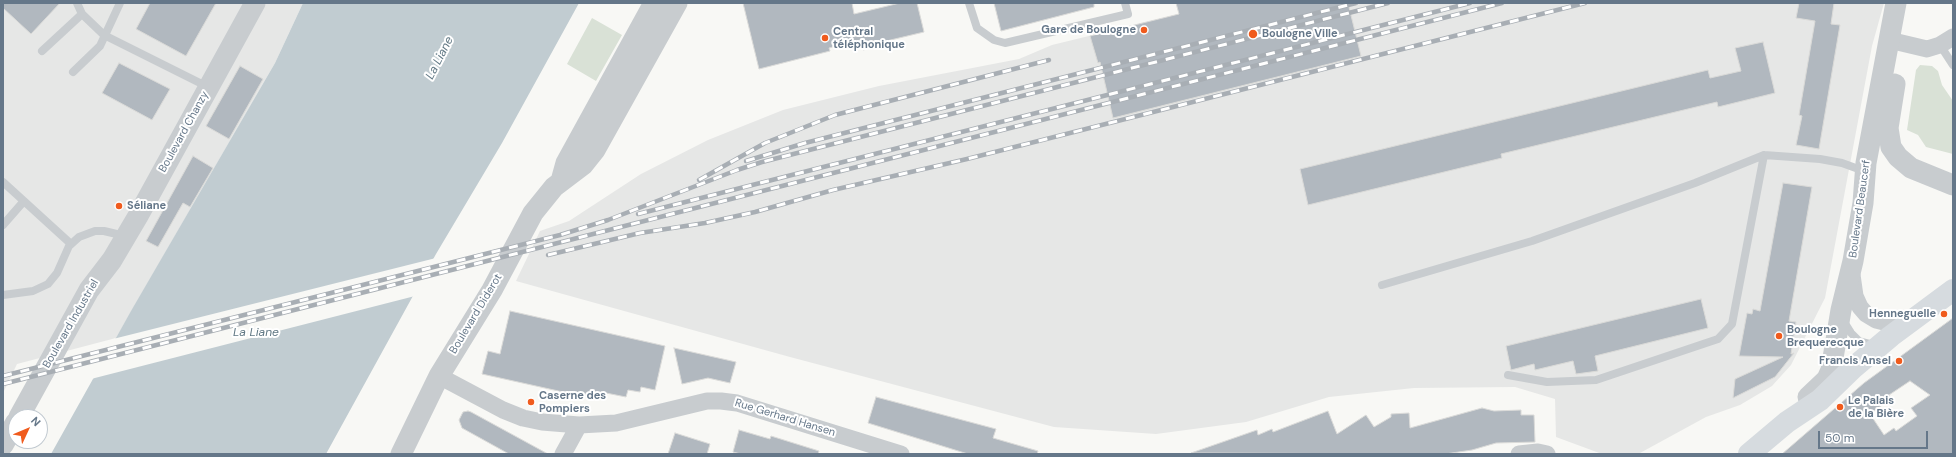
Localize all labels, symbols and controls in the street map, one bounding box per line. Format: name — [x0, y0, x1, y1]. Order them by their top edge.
place label: Gare de Boulogne — [1041, 23, 1136, 37]
place label: Central téléphonique — [833, 25, 905, 51]
marker: Gare de Boulogne — [1139, 25, 1149, 35]
place label: Boulogne Ville — [1262, 27, 1338, 41]
marker: Boulogne Ville — [1247, 28, 1259, 40]
marker: Central téléphonique — [820, 33, 830, 43]
water label: La Liane — [423, 34, 457, 82]
street label: Boulevard Chanzy — [156, 89, 212, 175]
street label: Boulevard Beaucerf — [1847, 159, 1873, 259]
place label: Séliane — [127, 199, 166, 213]
marker: Séliane — [114, 201, 124, 211]
street label: Boulevard Diderot — [447, 272, 505, 356]
street label: Boulevard Industriel — [40, 277, 102, 371]
place label: Henneguelle — [1869, 307, 1936, 321]
marker: Henneguelle — [1939, 309, 1949, 319]
place label: Boulogne Brequerecque — [1787, 323, 1864, 349]
water label: La Liane — [233, 326, 279, 340]
marker: Boulogne Brequerecque — [1774, 331, 1784, 341]
place label: Francis Ansel — [1819, 354, 1891, 368]
marker: Francis Ansel — [1894, 356, 1904, 366]
place label: Caserne des Pompiers — [539, 389, 606, 415]
place label: Le Palais de la Bière — [1848, 394, 1904, 420]
street label: Rue Gerhard Hansen — [733, 396, 837, 440]
marker: Caserne des Pompiers — [526, 397, 536, 407]
marker: Le Palais de la Bière — [1835, 402, 1845, 412]
north arrow — [8, 409, 48, 449]
text: N — [28, 414, 44, 429]
scale bar — [1820, 423, 1930, 449]
text: 50 m — [1825, 430, 1854, 446]

